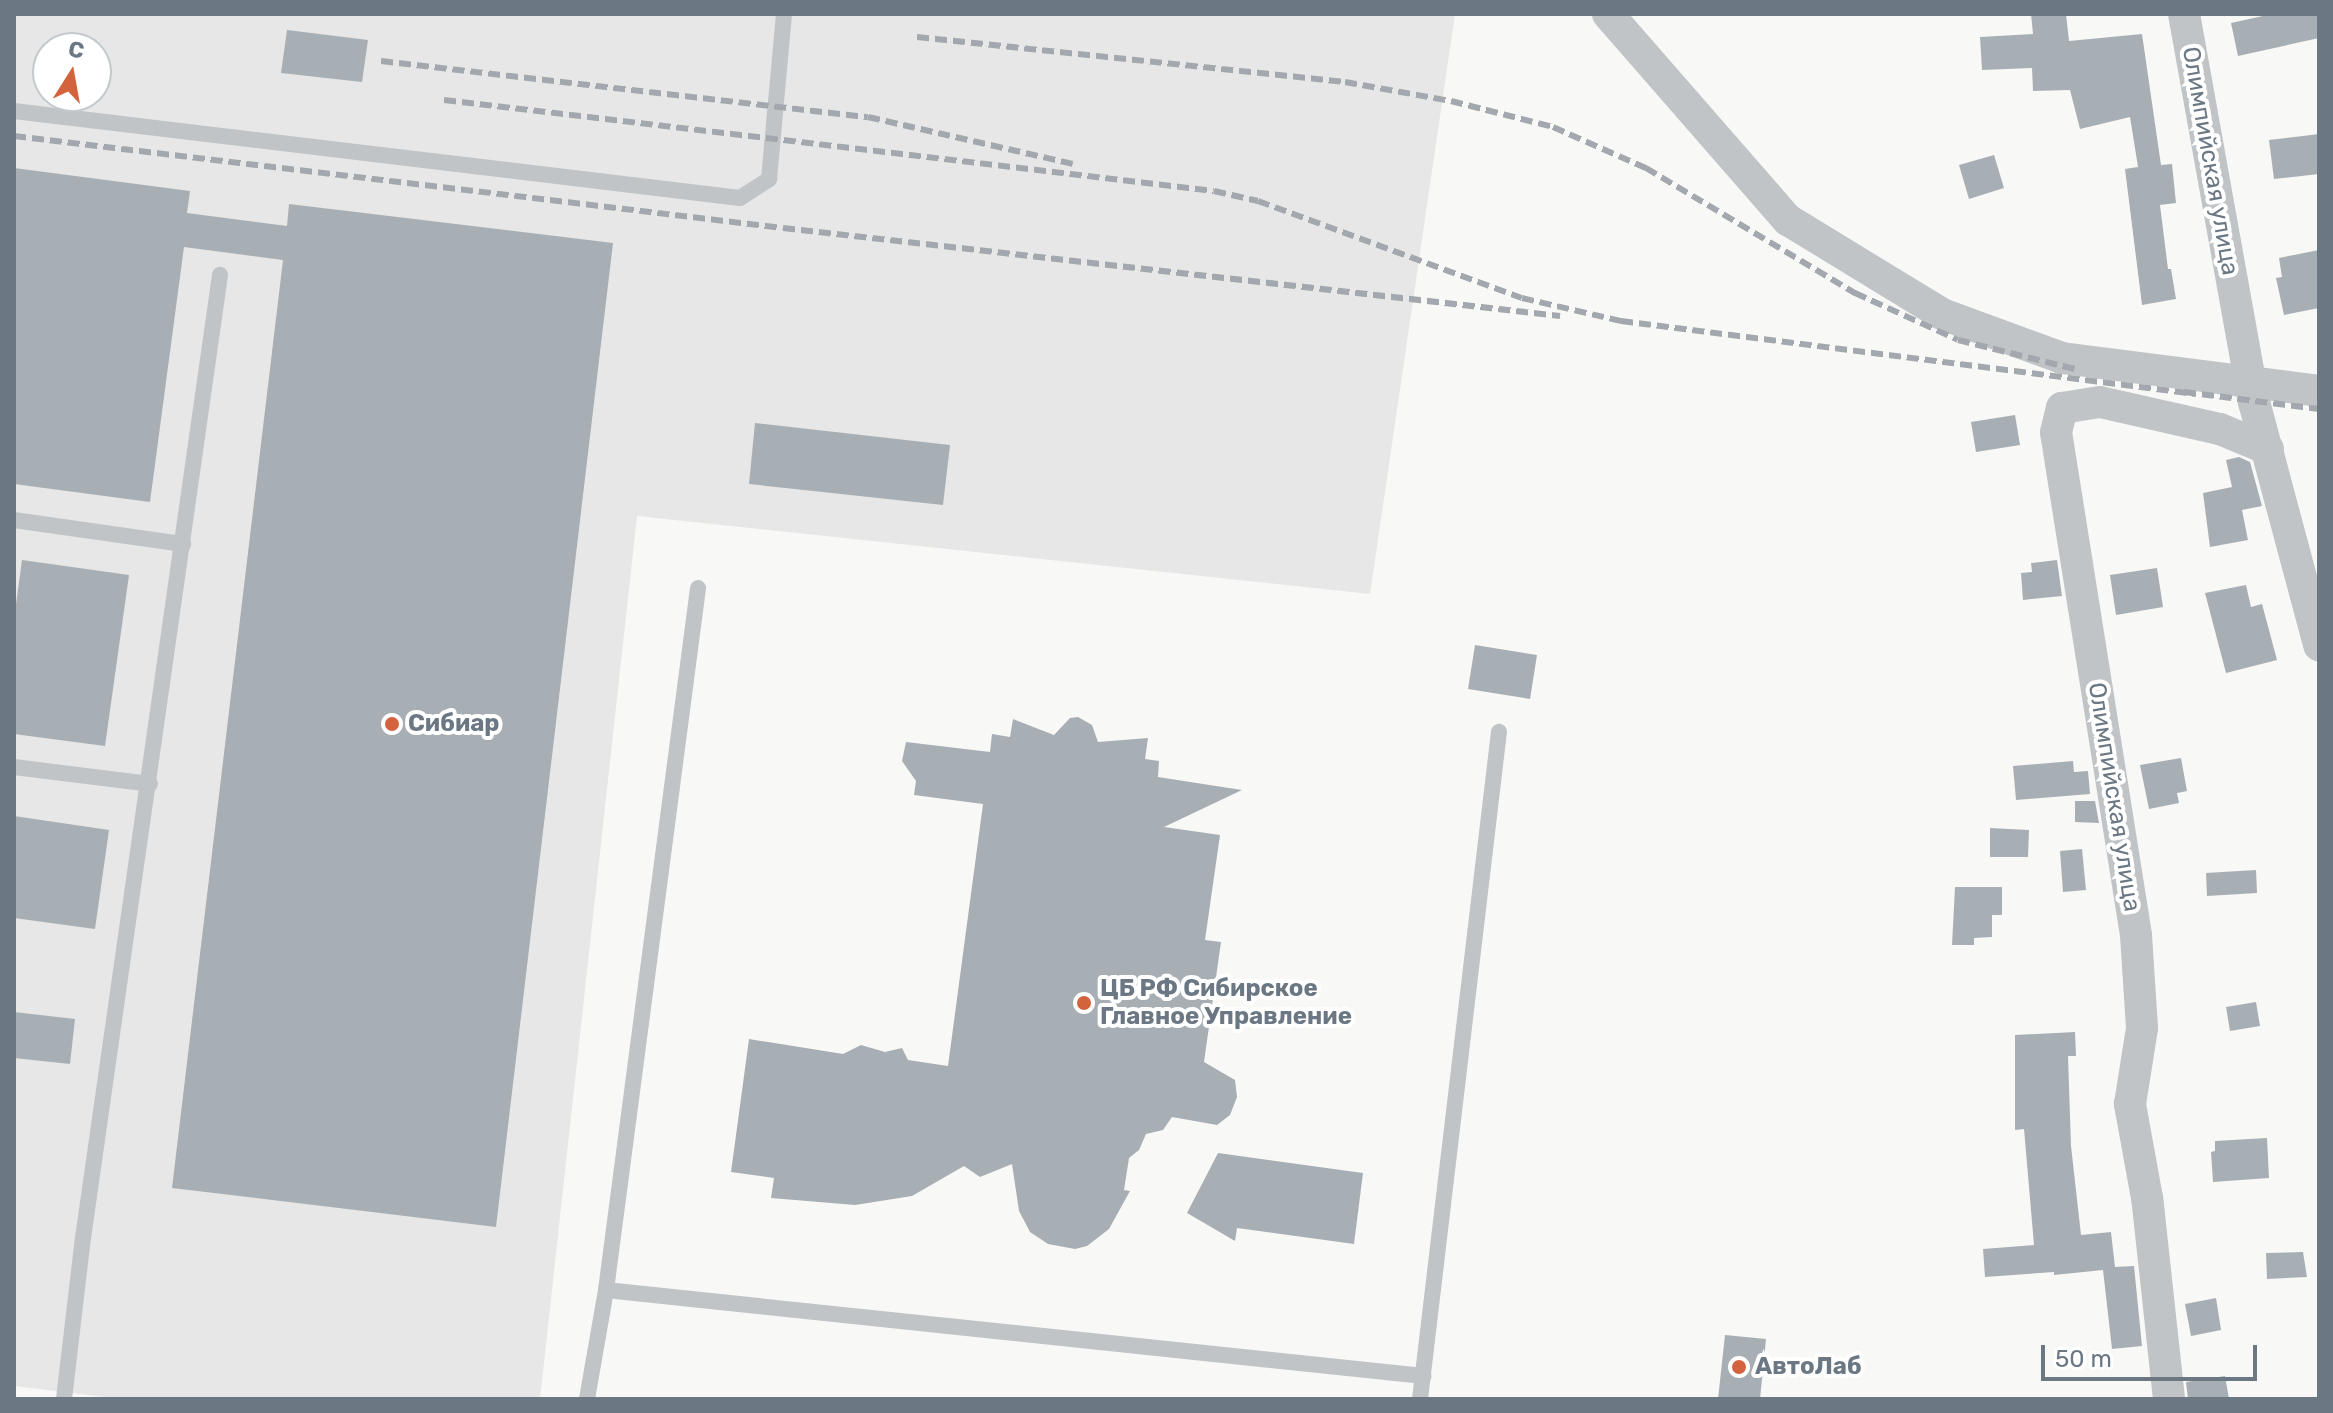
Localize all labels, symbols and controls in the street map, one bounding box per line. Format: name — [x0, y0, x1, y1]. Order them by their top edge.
north arrow — [32, 32, 112, 112]
text: С — [66, 35, 86, 65]
street label: Олимпийская улица — [2176, 44, 2244, 278]
street label: Олимпийская улица — [2082, 680, 2146, 914]
place label: Сибиар — [408, 710, 500, 738]
marker: Сибиар — [383, 715, 401, 733]
place label: ЦБ РФ Сибирское Главное Управление — [1100, 975, 1352, 1031]
marker: ЦБ РФ Сибирское Главное Управление — [1075, 994, 1093, 1012]
scale bar — [2045, 1329, 2261, 1379]
text: 50 m — [2055, 1345, 2112, 1373]
place label: АвтоЛаб — [1755, 1353, 1862, 1381]
marker: АвтоЛаб — [1730, 1358, 1748, 1376]

